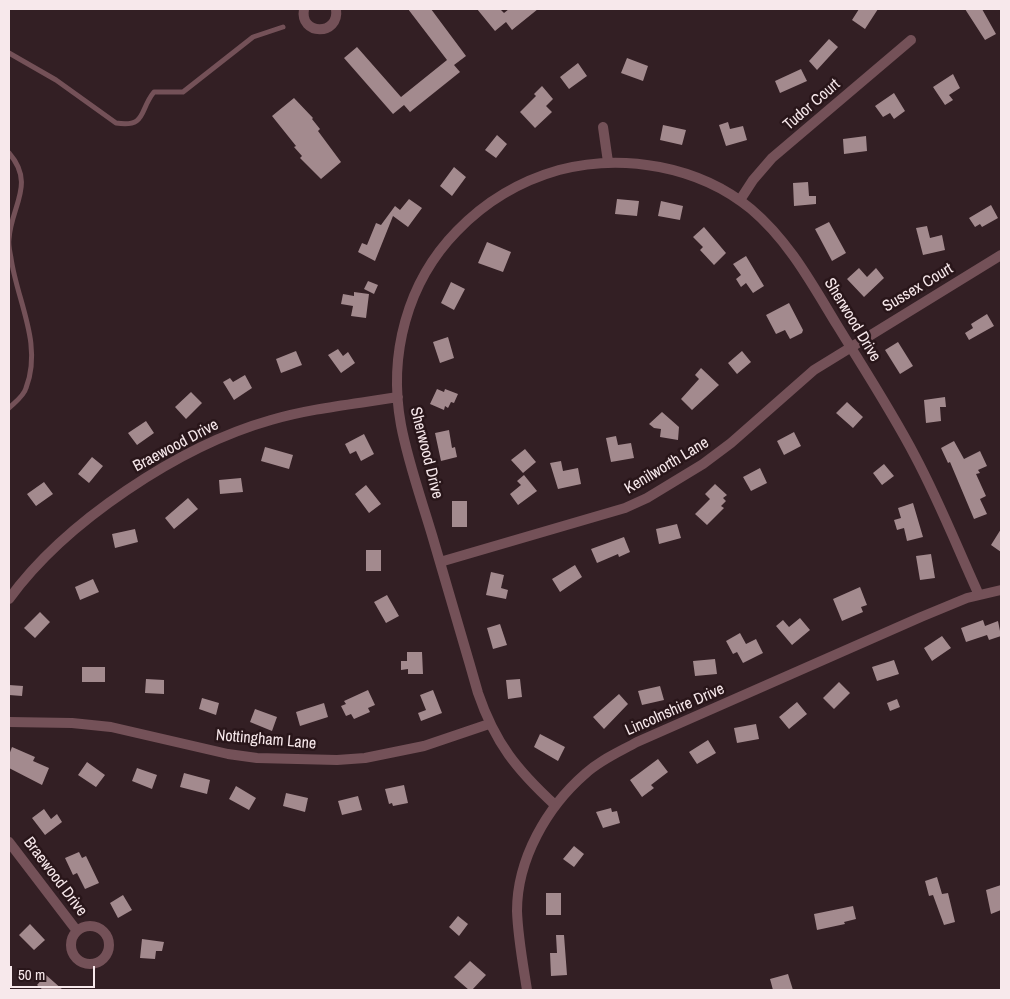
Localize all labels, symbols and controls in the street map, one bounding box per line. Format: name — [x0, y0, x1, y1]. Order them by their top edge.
street label: Tudor Court — [780, 75, 844, 135]
street label: Sussex Court — [879, 259, 957, 317]
street label: Sherwood Drive — [820, 275, 884, 365]
street label: Sherwood Drive — [405, 405, 447, 501]
street label: Braewood Drive — [130, 415, 222, 477]
street label: Kenilworth Lane — [621, 433, 713, 499]
street label: Lincolnshire Drive — [622, 680, 728, 740]
street label: Nottingham Lane — [215, 726, 317, 754]
street label: Braewood Drive — [19, 834, 91, 920]
scale bar — [12, 956, 98, 988]
text: 50 m — [18, 964, 45, 985]

